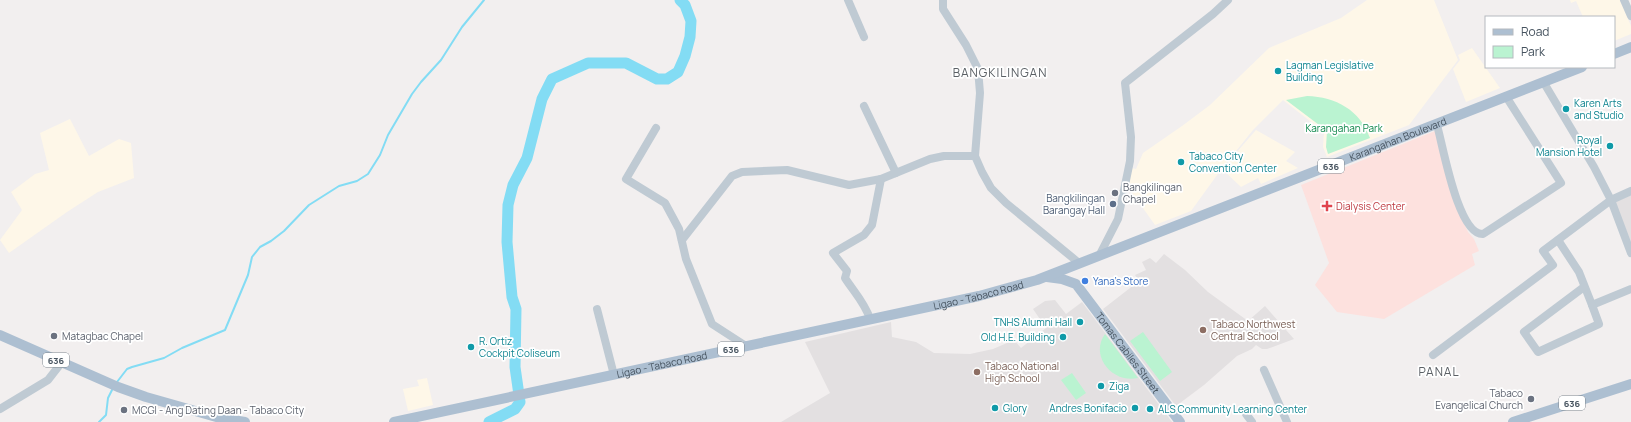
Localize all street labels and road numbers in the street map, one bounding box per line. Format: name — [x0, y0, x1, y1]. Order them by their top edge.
street label: Karangahan Boulevard — [1347, 114, 1449, 164]
road number: 636 — [1318, 159, 1344, 173]
street label: Ligao - Tabaco Road — [932, 277, 1025, 313]
street label: Tomas Cabiles Street — [1093, 309, 1163, 396]
road number: 636 — [718, 342, 744, 356]
street label: Ligao - Tabaco Road — [615, 348, 709, 381]
road number: 636 — [43, 353, 69, 367]
road number: 636 — [1559, 396, 1585, 410]

